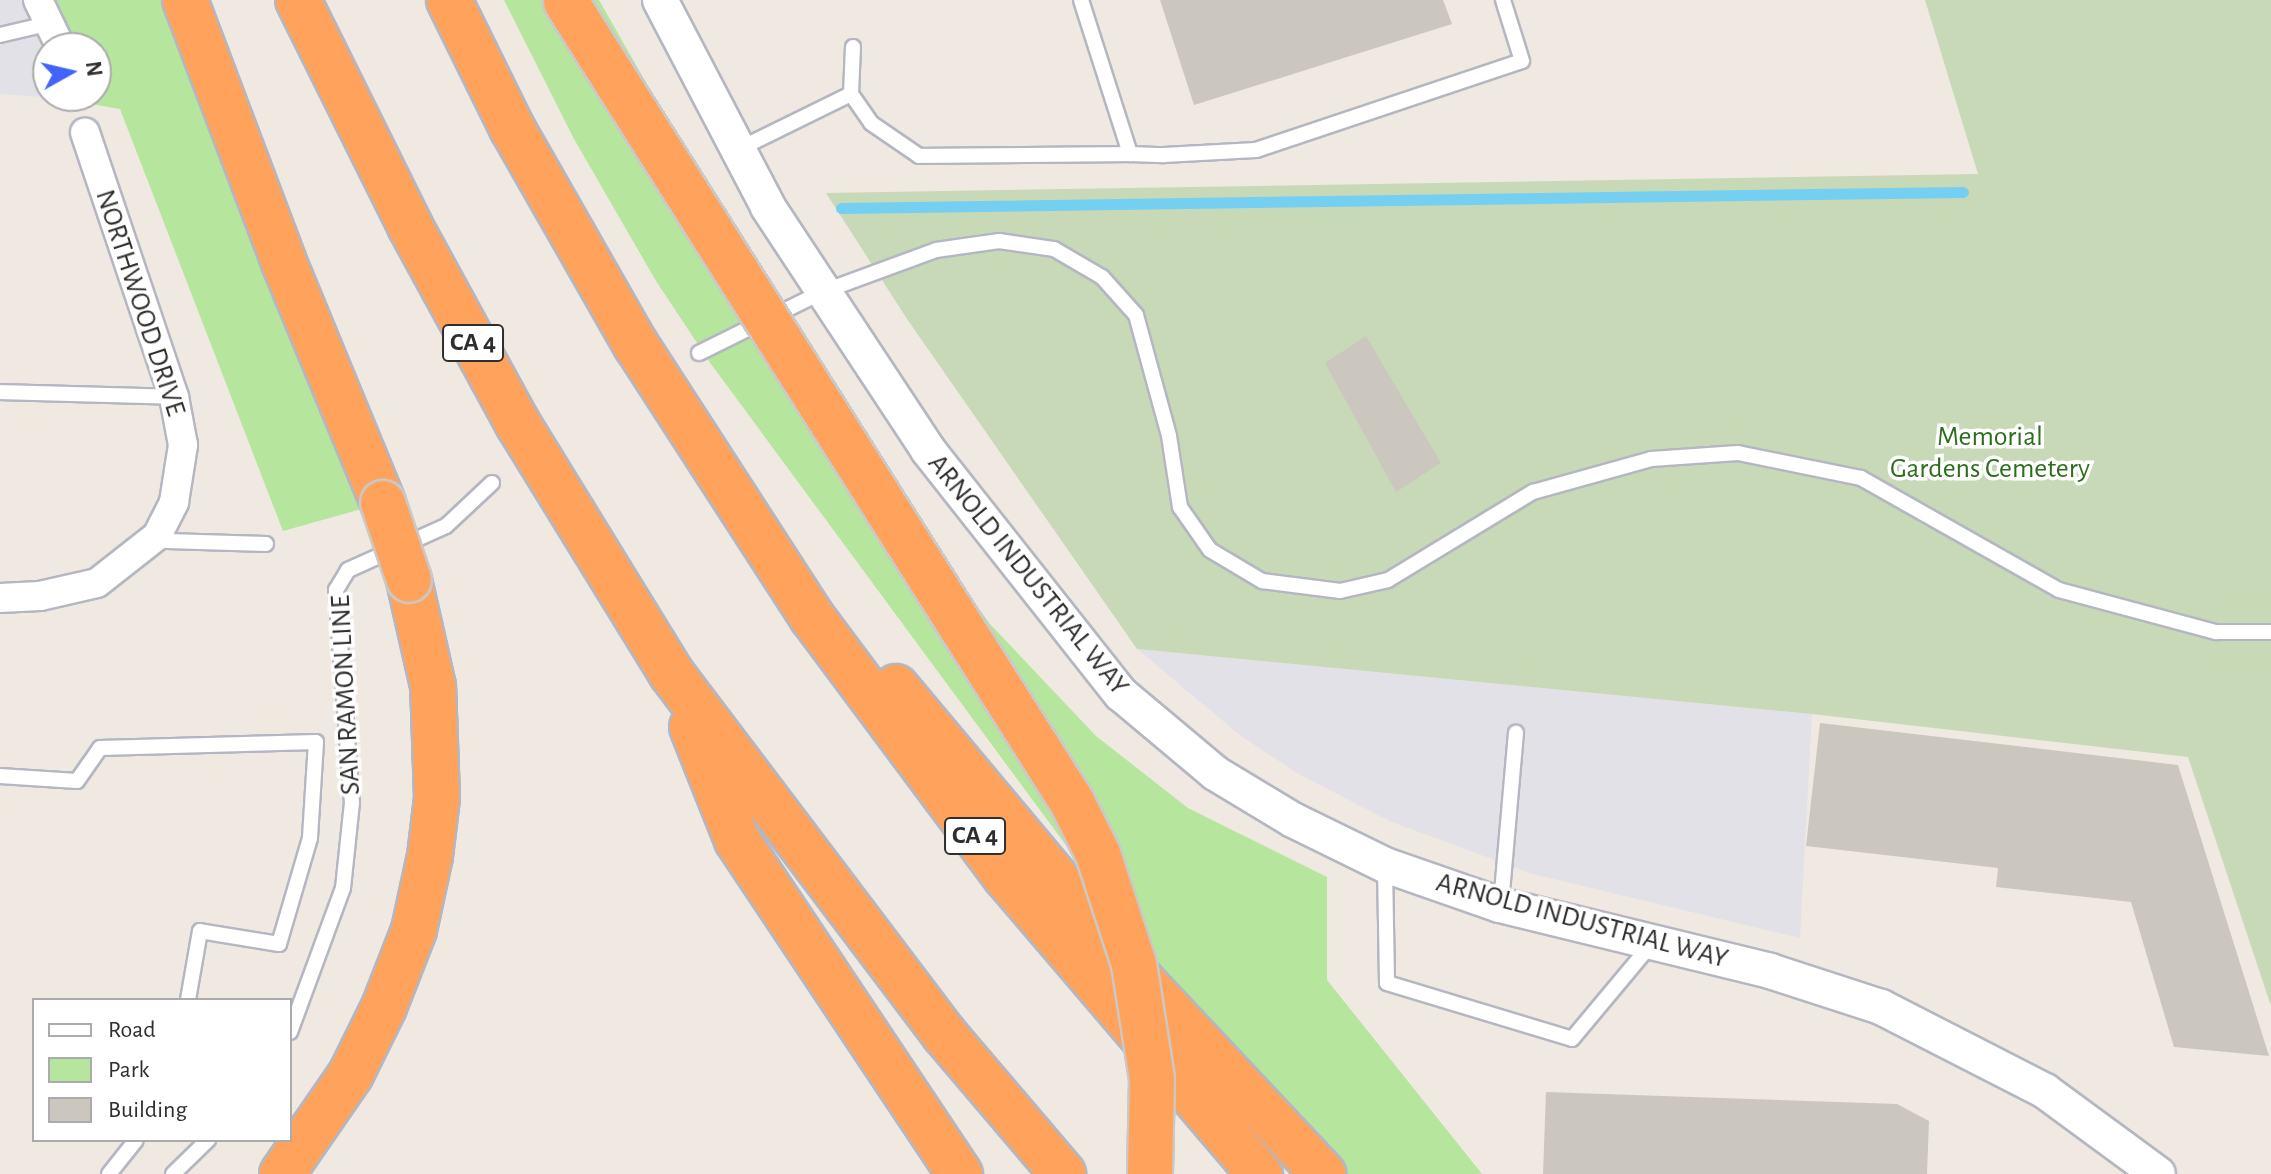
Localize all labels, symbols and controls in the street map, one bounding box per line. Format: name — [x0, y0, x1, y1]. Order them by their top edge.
north arrow — [32, 32, 112, 112]
text: N — [82, 60, 106, 78]
street label: NORTHWOOD DRIVE — [88, 186, 192, 420]
road number: CA 4 — [441, 321, 505, 365]
park label: Memorial Gardens Cemetery — [1890, 420, 2090, 486]
street label: ARNOLD INDUSTRIAL WAY — [920, 448, 1136, 702]
street label: SAN RAMON LINE — [324, 594, 368, 796]
road number: CA 4 — [943, 814, 1007, 858]
street label: ARNOLD INDUSTRIAL WAY — [1432, 866, 1732, 976]
legend — [32, 998, 292, 1142]
text: Road — [108, 1018, 156, 1042]
text: Park — [108, 1058, 149, 1082]
text: Building — [108, 1098, 187, 1122]

